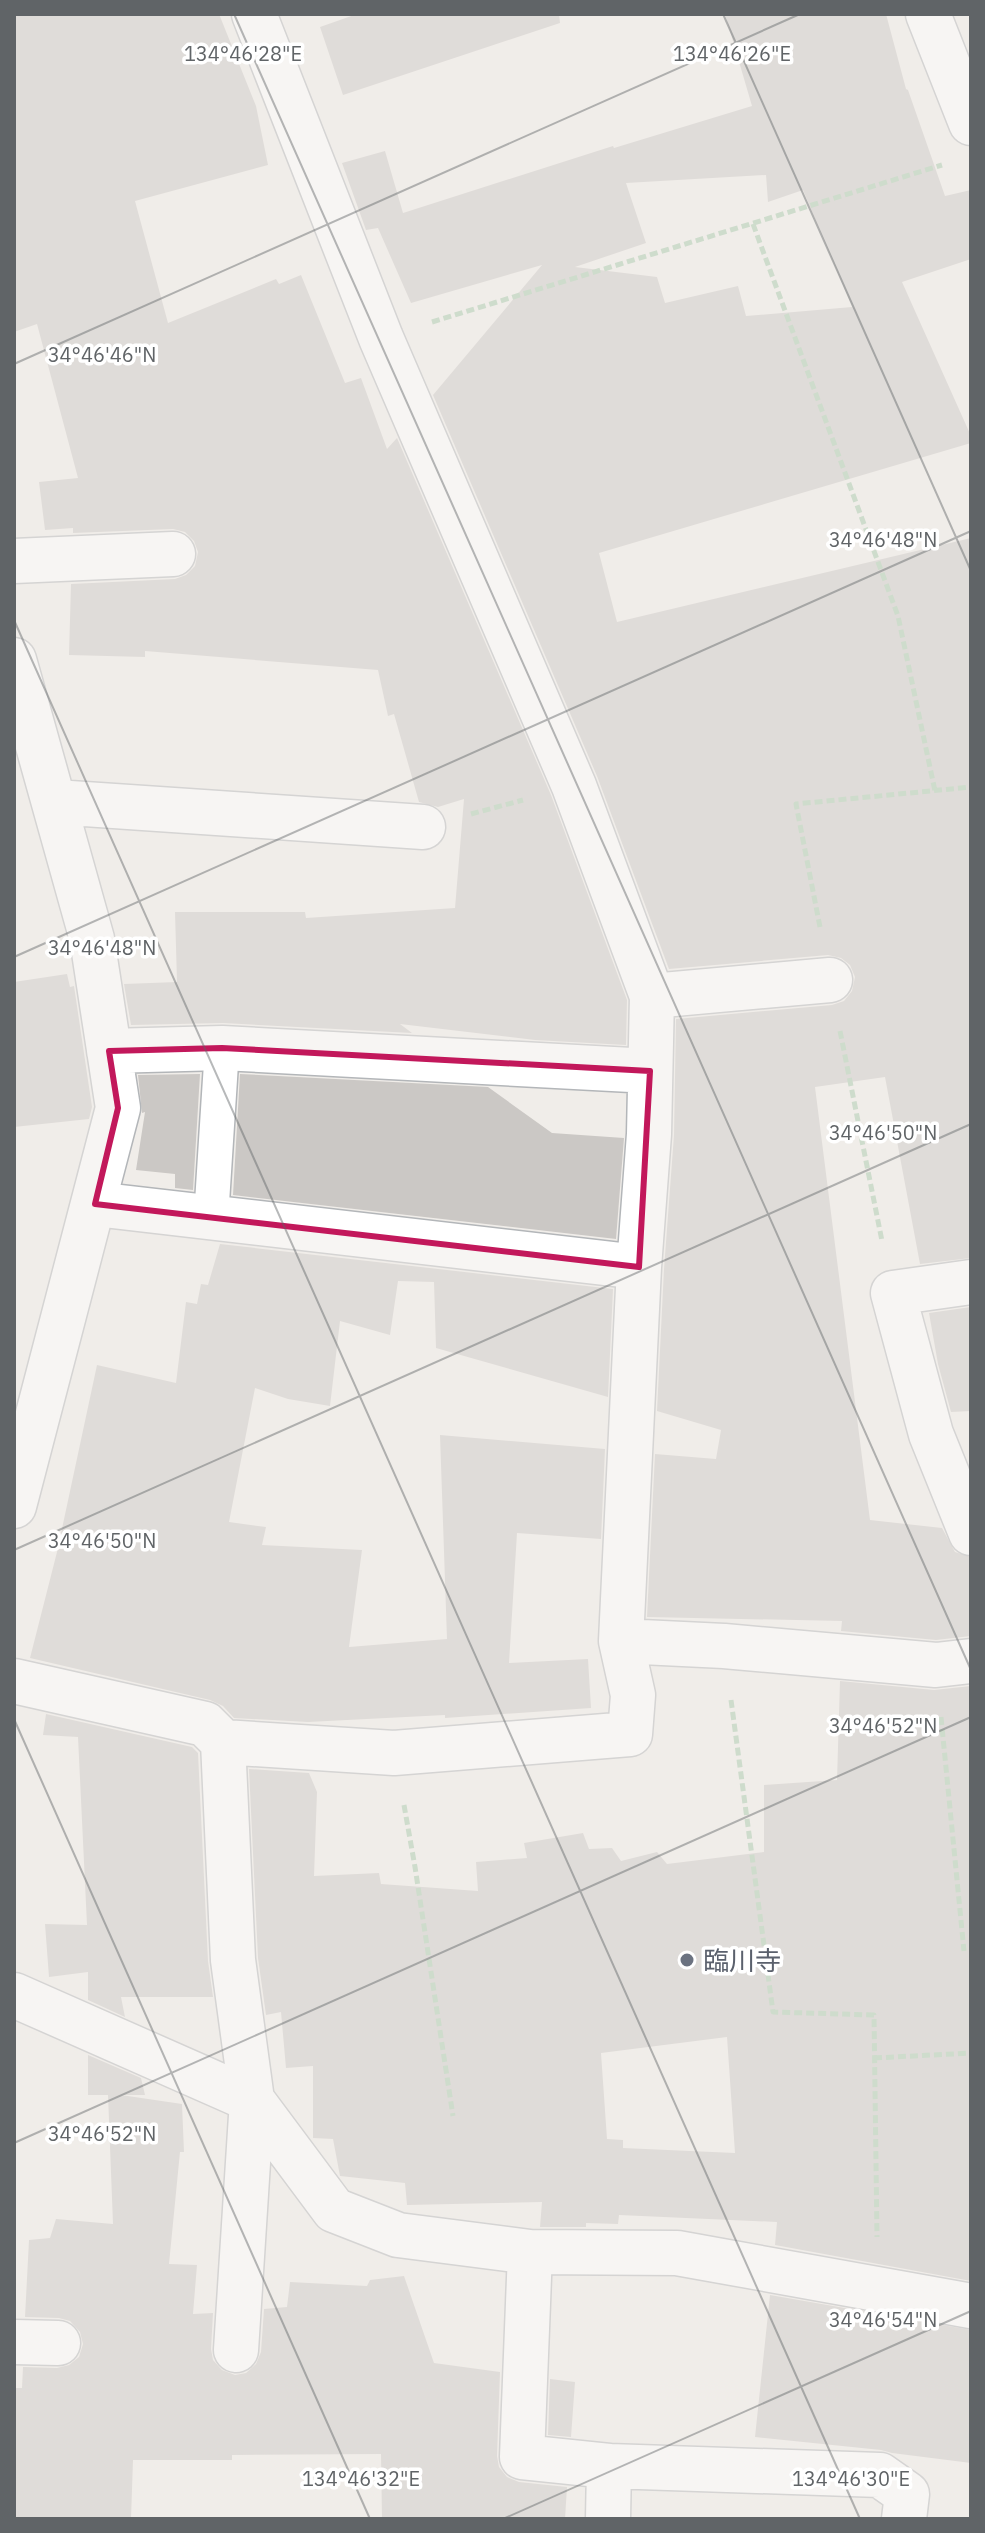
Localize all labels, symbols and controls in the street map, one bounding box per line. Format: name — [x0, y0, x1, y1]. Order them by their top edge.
text: 134°46'28"E — [184, 40, 302, 67]
text: 134°46'26"E — [673, 40, 791, 67]
text: 34°46'46"N — [48, 341, 156, 368]
text: 34°46'48"N — [829, 526, 937, 553]
text: 34°46'48"N — [48, 934, 156, 961]
text: 34°46'50"N — [829, 1119, 937, 1146]
text: 34°46'50"N — [48, 1527, 156, 1554]
text: 34°46'52"N — [829, 1712, 937, 1739]
place label: 臨川寺 — [703, 1943, 781, 1977]
marker: 臨川寺 — [678, 1951, 696, 1969]
text: 34°46'52"N — [48, 2120, 156, 2147]
text: 34°46'54"N — [829, 2306, 937, 2333]
text: 134°46'32"E — [302, 2465, 420, 2492]
text: 134°46'30"E — [792, 2465, 910, 2492]

